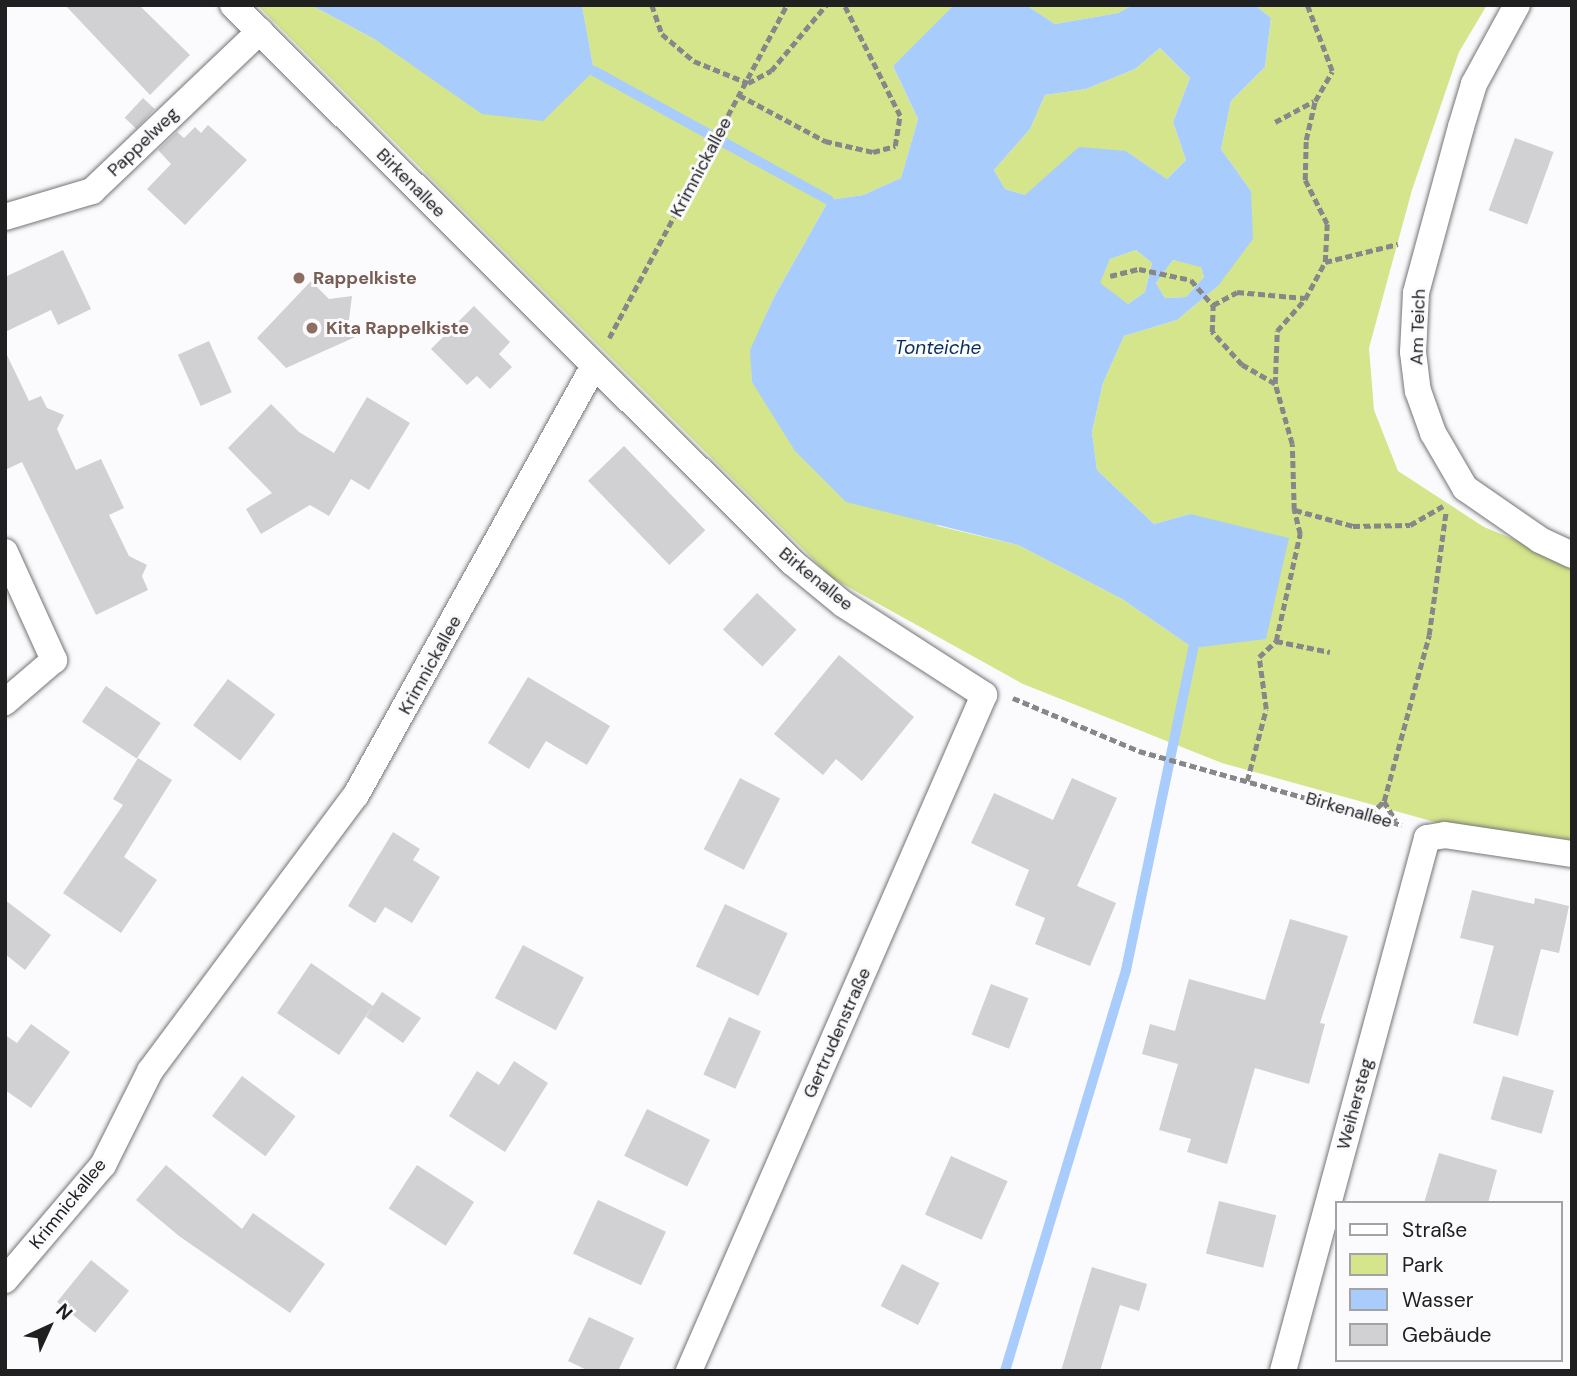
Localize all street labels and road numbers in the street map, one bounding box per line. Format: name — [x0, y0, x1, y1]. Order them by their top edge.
street label: Pappelweg — [103, 103, 183, 181]
street label: Krimnickallee — [666, 113, 736, 221]
street label: Birkenallee — [372, 144, 450, 222]
street label: Am Teich — [1406, 288, 1430, 366]
street label: Birkenallee — [775, 543, 857, 615]
street label: Krimnickallee — [394, 612, 466, 718]
street label: Birkenallee — [1303, 787, 1395, 833]
street label: Gertrudenstraße — [799, 964, 875, 1102]
street label: Weihersteg — [1332, 1056, 1378, 1152]
street label: Krimnickallee — [25, 1155, 111, 1253]

